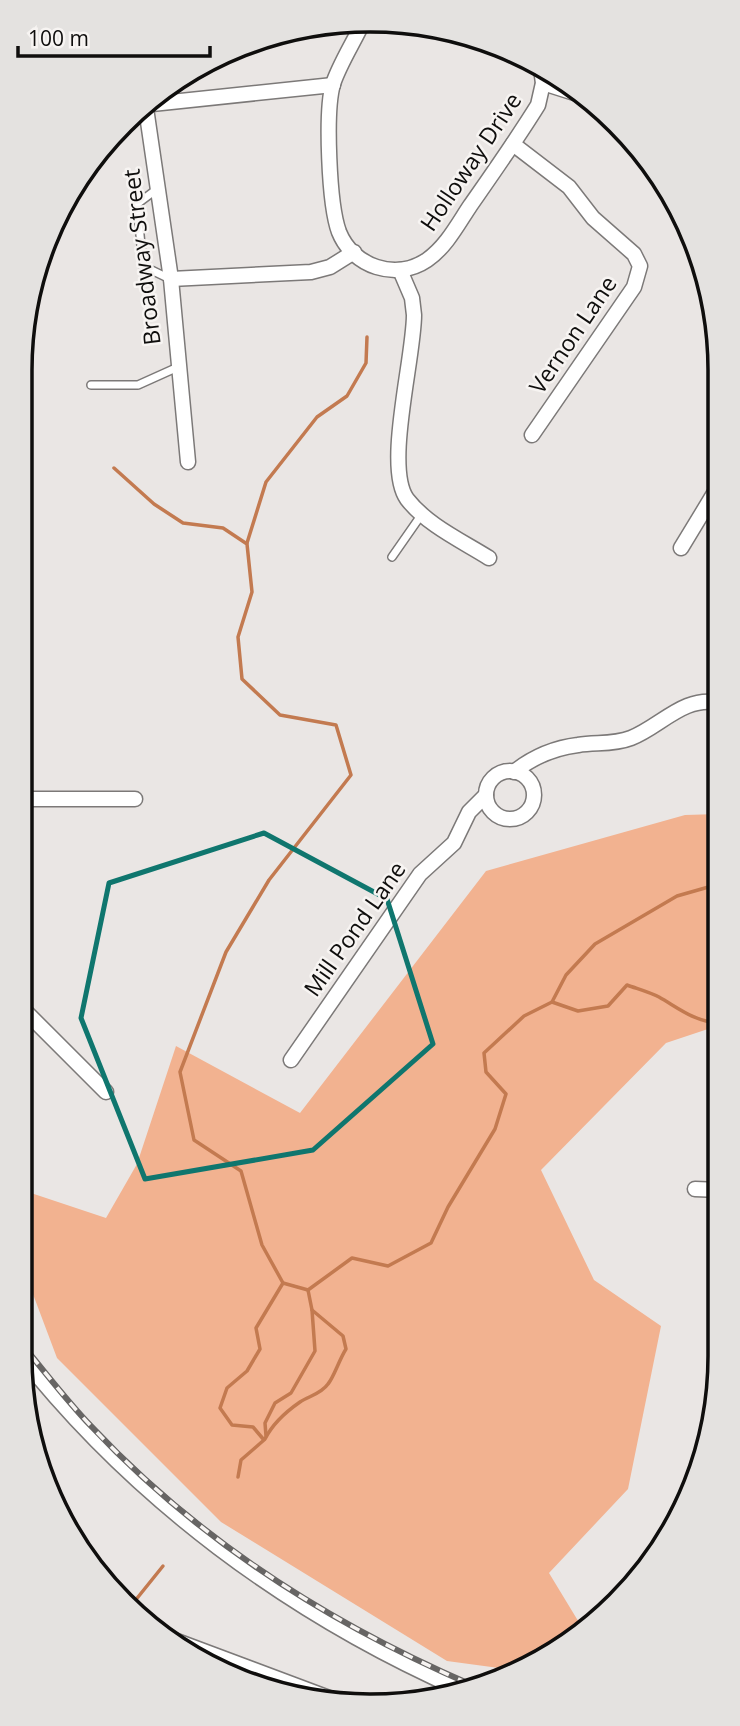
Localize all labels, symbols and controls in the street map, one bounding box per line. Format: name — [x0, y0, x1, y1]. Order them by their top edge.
scale bar — [18, 14, 210, 58]
text: 100 m — [28, 24, 89, 52]
street label: Holloway Drive — [412, 86, 528, 237]
street label: Broadway Street — [114, 167, 168, 347]
street label: Vernon Lane — [521, 269, 623, 400]
street label: Mill Pond Lane — [296, 855, 413, 1002]

